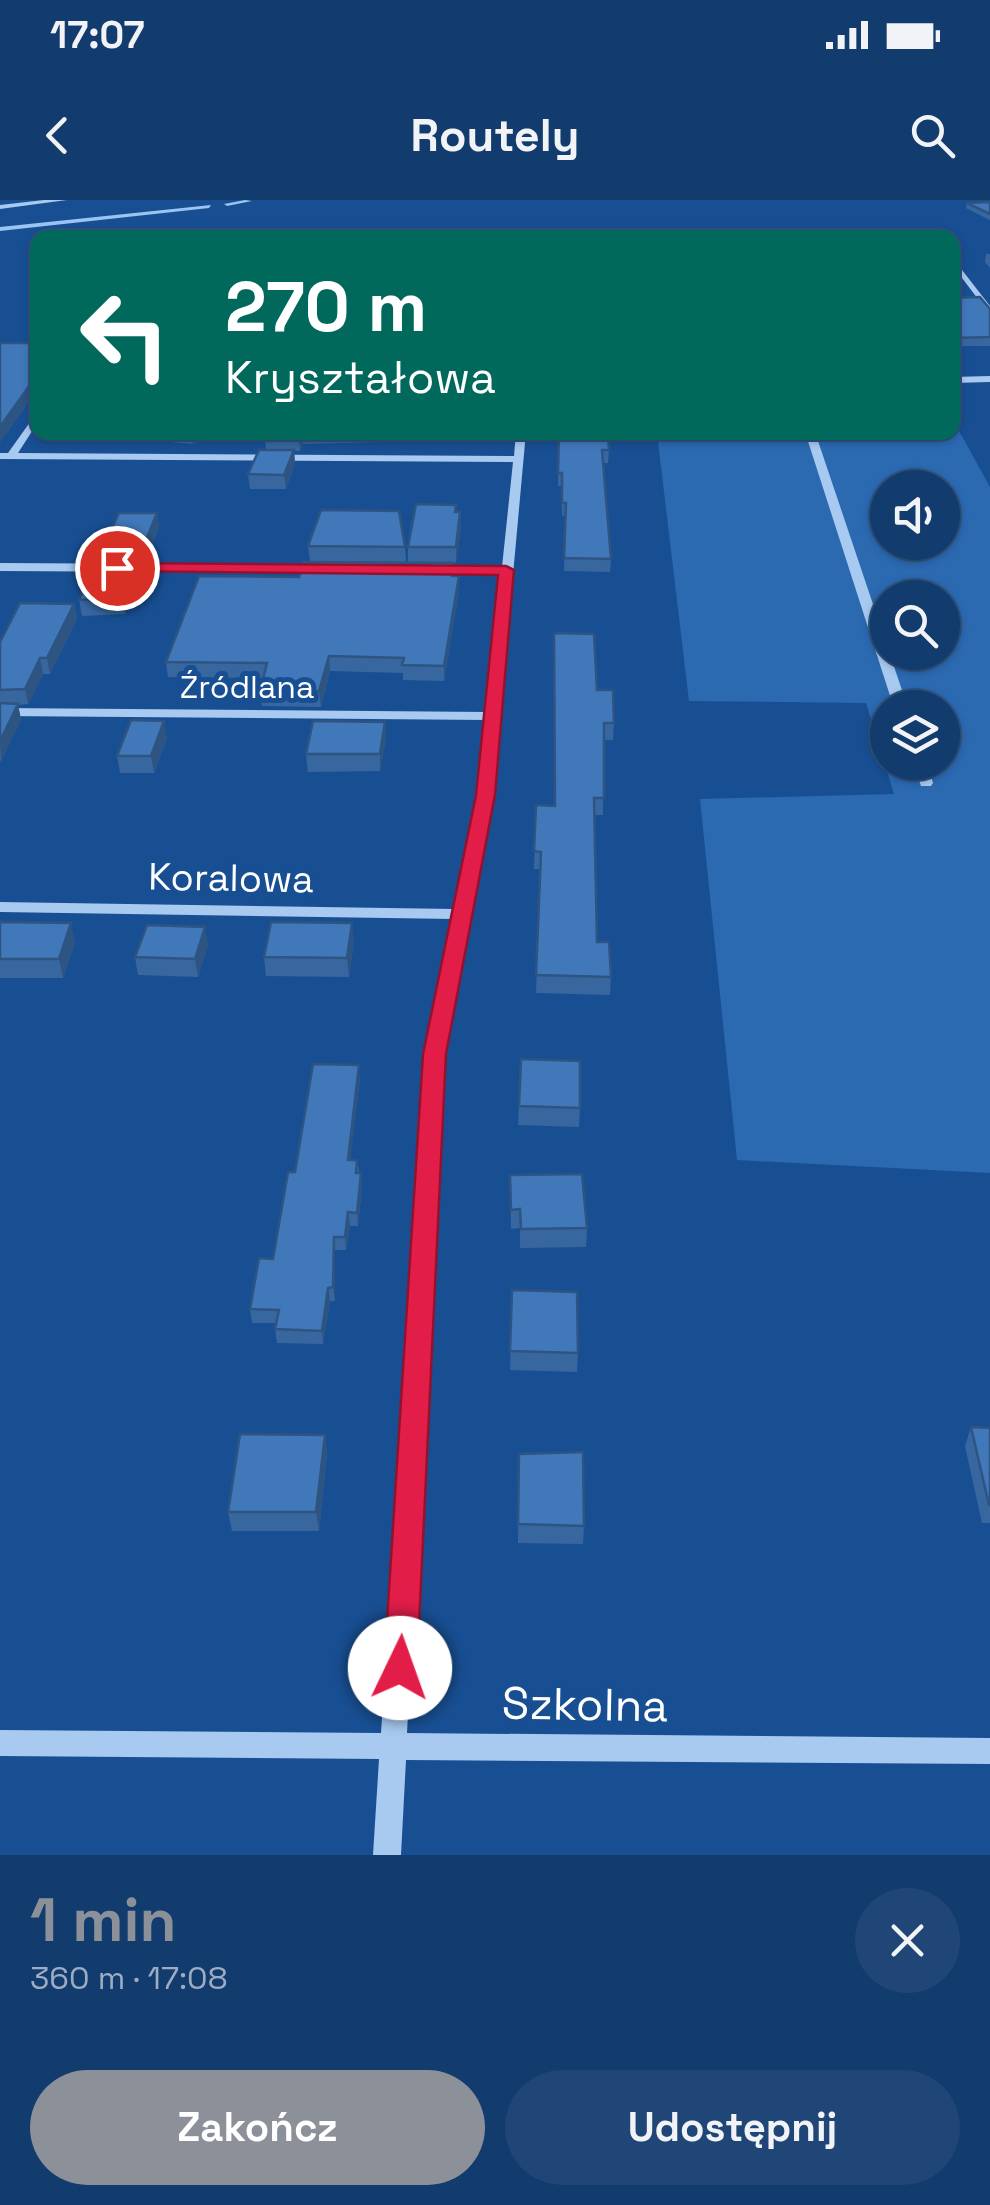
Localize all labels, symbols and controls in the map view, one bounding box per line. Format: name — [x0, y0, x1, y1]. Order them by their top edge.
text: 17:07 — [50, 11, 144, 59]
text: Routely — [410, 107, 580, 164]
icon: back — [30, 108, 85, 163]
icon: search — [905, 108, 960, 163]
text: 270 m — [225, 262, 427, 351]
icon: left — [60, 270, 190, 400]
text: Kryształowa — [225, 349, 496, 406]
map controls — [870, 470, 960, 780]
button: sound — [870, 470, 960, 560]
pin — [75, 526, 160, 611]
icon: arrive — [90, 541, 145, 596]
button: search — [870, 580, 960, 670]
street label: Źródlana — [180, 667, 314, 707]
button: layers — [870, 690, 960, 780]
street label: Koralowa — [148, 853, 314, 903]
position arrow — [348, 1616, 452, 1720]
street label: Szkolna — [501, 1675, 669, 1734]
text: 1 min — [30, 1882, 177, 1959]
button: close — [855, 1888, 960, 1993]
text: 360 m · 17:08 — [30, 1958, 228, 1998]
button: Zakończ — [30, 2070, 485, 2185]
button: Udostępnij — [505, 2070, 960, 2185]

